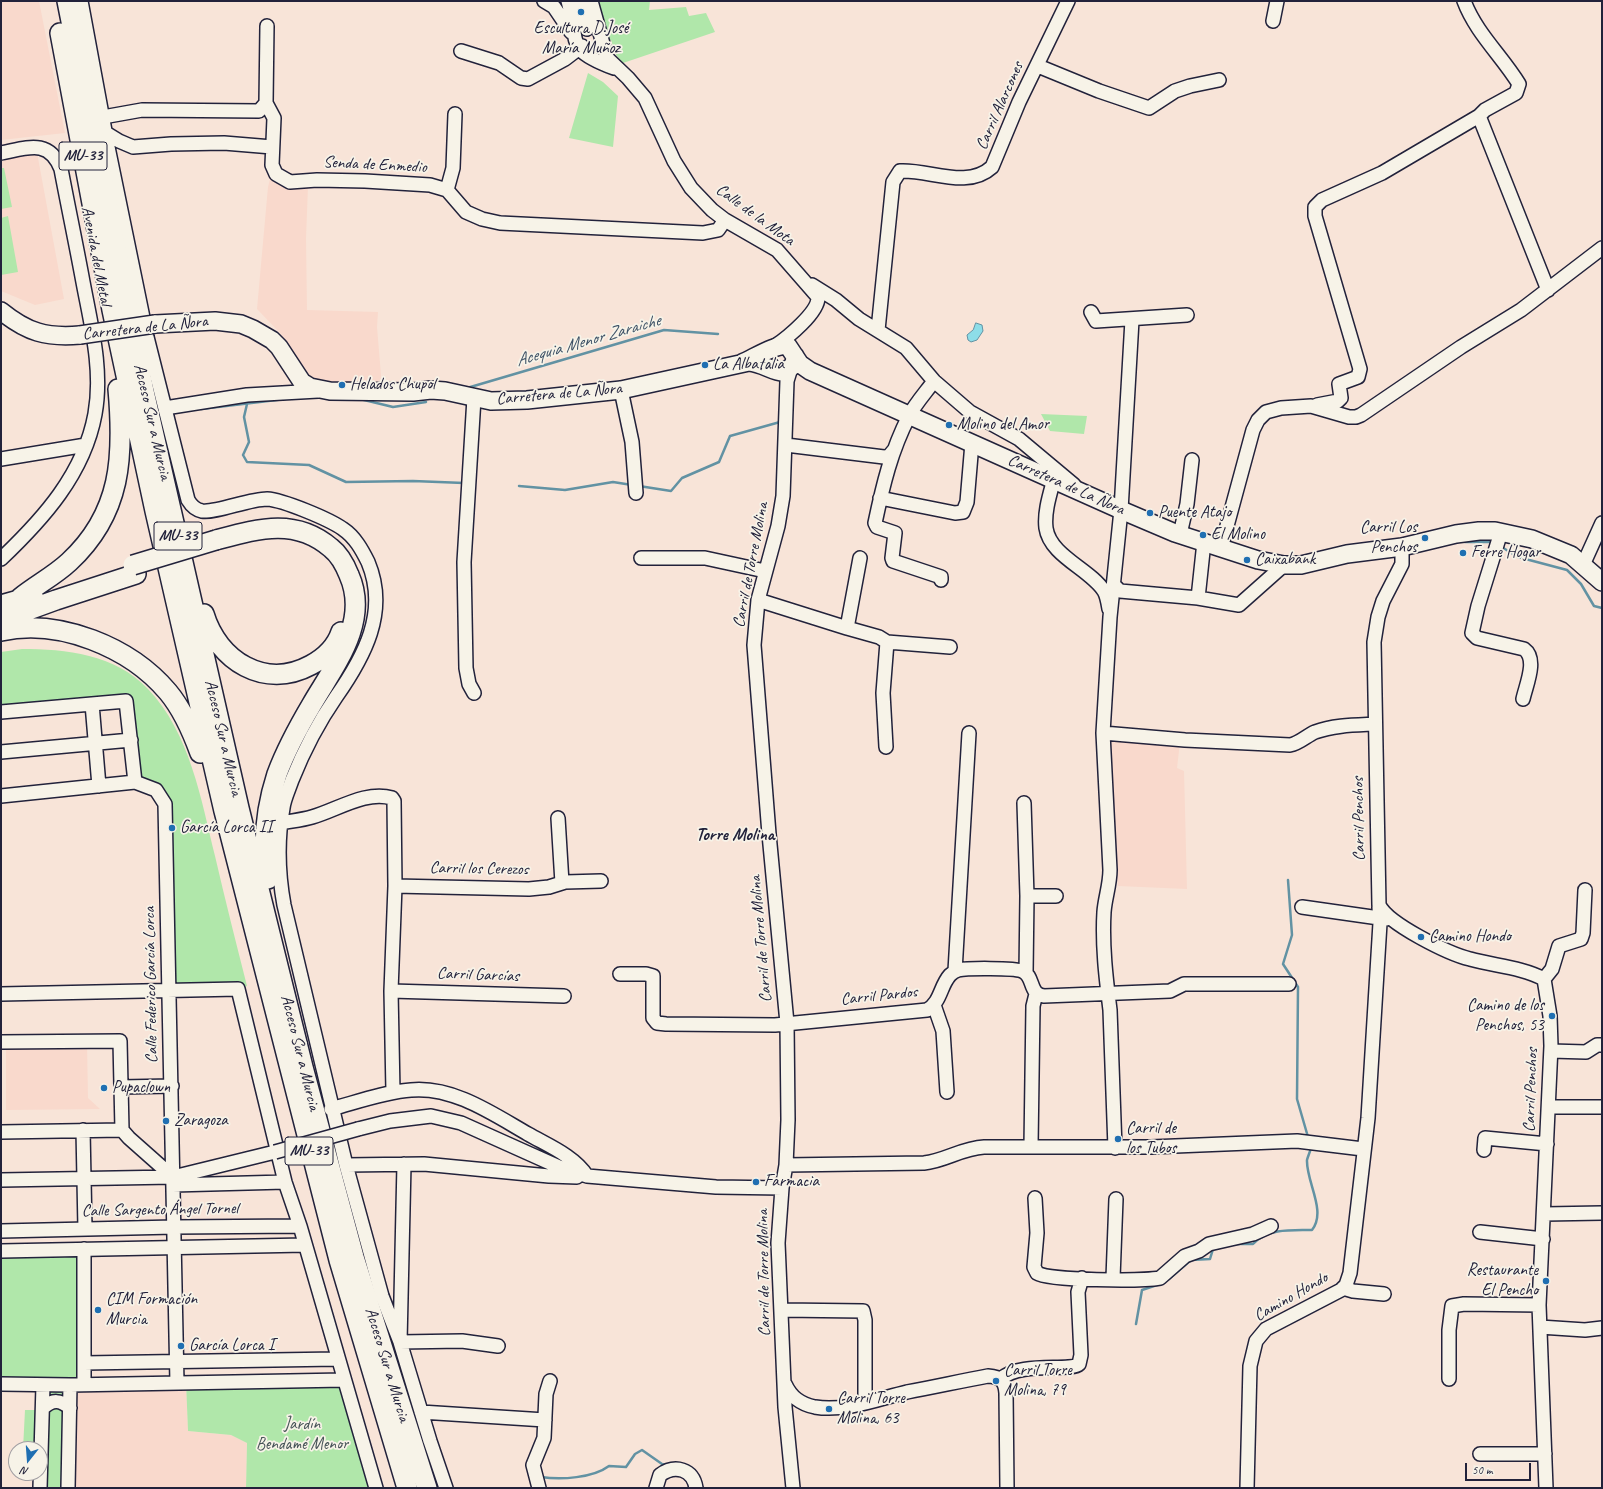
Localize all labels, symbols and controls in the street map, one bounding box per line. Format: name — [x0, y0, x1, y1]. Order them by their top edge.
marker: Escultura D.José María Muñoz — [576, 7, 586, 17]
place label: Escultura D.José María Muñoz — [534, 19, 628, 59]
street label: Carril Alarcones — [972, 59, 1028, 153]
road number: MU-33 — [59, 142, 107, 170]
street label: Senda de Enmedio — [323, 152, 427, 178]
street label: Calle de la Mota — [712, 180, 798, 250]
street label: Avenida del Metal — [76, 205, 116, 307]
water label: Acequia Menor Zaraiche — [514, 310, 662, 372]
street label: Carretera de La Ñora — [81, 311, 209, 345]
place label: La Albatalia — [713, 355, 784, 375]
marker: La Albatalia — [700, 360, 710, 370]
street label: Acceso Sur a Murcia — [129, 362, 175, 482]
place label: Helados Chupol — [350, 375, 435, 395]
street label: Carretera de La Ñora — [496, 378, 622, 410]
marker: Helados Chupol — [337, 380, 347, 390]
place label: Molino del Amor — [957, 415, 1049, 435]
marker: Molino del Amor — [944, 420, 954, 430]
street label: Carretera de La Ñora — [1004, 450, 1128, 520]
street label: Carril de Torre Molina — [729, 501, 773, 629]
place label: Puente Atajo — [1158, 503, 1231, 523]
marker: Puente Atajo — [1145, 508, 1155, 518]
place label: Carril Los Penchos — [1360, 518, 1417, 558]
road number: MU-33 — [154, 522, 202, 550]
place label: El Molino — [1211, 525, 1265, 545]
marker: El Molino — [1198, 530, 1208, 540]
marker: Carril Los Penchos — [1420, 533, 1430, 543]
place label: Ferre Hogar — [1471, 543, 1540, 563]
marker: Ferre Hogar — [1458, 548, 1468, 558]
place label: Caixabank — [1255, 550, 1315, 570]
marker: Caixabank — [1242, 555, 1252, 565]
street label: Acceso Sur a Murcia — [200, 678, 246, 798]
street label: Carril Penchos — [1348, 777, 1370, 861]
place label: García Lorca II — [180, 818, 273, 838]
marker: García Lorca II — [167, 823, 177, 833]
district label: Torre Molina — [696, 824, 774, 846]
street label: Carril los Cerezos — [429, 858, 529, 880]
street label: Carril de Torre Molina — [745, 875, 777, 1003]
street label: Calle Federico García Lorca — [139, 907, 163, 1063]
place label: Camino Hondo — [1429, 927, 1511, 947]
marker: Camino Hondo — [1416, 932, 1426, 942]
street label: Carril Garcías — [437, 963, 519, 987]
street label: Carril Pardos — [840, 982, 918, 1010]
street label: Acceso Sur a Murcia — [276, 993, 324, 1113]
place label: Camino de los Penchos, 53 — [1467, 996, 1544, 1036]
marker: Camino de los Penchos, 53 — [1547, 1011, 1557, 1021]
street label: Carril Penchos — [1519, 1048, 1543, 1132]
place label: Pupaclown — [112, 1078, 170, 1098]
marker: Pupaclown — [99, 1083, 109, 1093]
place label: Zaragoza — [174, 1111, 228, 1131]
marker: Zaragoza — [161, 1116, 171, 1126]
place label: Carril de los Tubos — [1126, 1119, 1176, 1159]
marker: Carril de los Tubos — [1113, 1134, 1123, 1144]
road number: MU-33 — [285, 1137, 333, 1165]
place label: Farmacia — [764, 1172, 819, 1192]
marker: Farmacia — [751, 1177, 761, 1187]
street label: Calle Sargento Ángel Tornel — [82, 1198, 238, 1222]
street label: Carril de Torre Molina — [753, 1209, 775, 1337]
place label: Restaurante El Pencho — [1467, 1261, 1538, 1301]
street label: Camino Hondo — [1250, 1268, 1332, 1326]
marker: Restaurante El Pencho — [1541, 1276, 1551, 1286]
place label: CIM Formación Murcia — [106, 1290, 197, 1330]
marker: CIM Formación Murcia — [93, 1305, 103, 1315]
street label: Acceso Sur a Murcia — [360, 1305, 414, 1425]
place label: García Lorca I — [189, 1336, 275, 1356]
marker: García Lorca I — [176, 1341, 186, 1351]
place label: Carril Torre Molina, 79 — [1004, 1361, 1072, 1401]
marker: Carril Torre Molina, 79 — [991, 1376, 1001, 1386]
place label: Carril Torre Molina, 63 — [837, 1389, 905, 1429]
marker: Carril Torre Molina, 63 — [824, 1404, 834, 1414]
park label: Jardín Bendamé Menor — [256, 1415, 348, 1455]
north arrow — [8, 1441, 48, 1481]
scale bar — [1467, 1455, 1533, 1481]
text: 50 m — [1472, 1462, 1492, 1478]
text: N — [19, 1464, 30, 1479]

